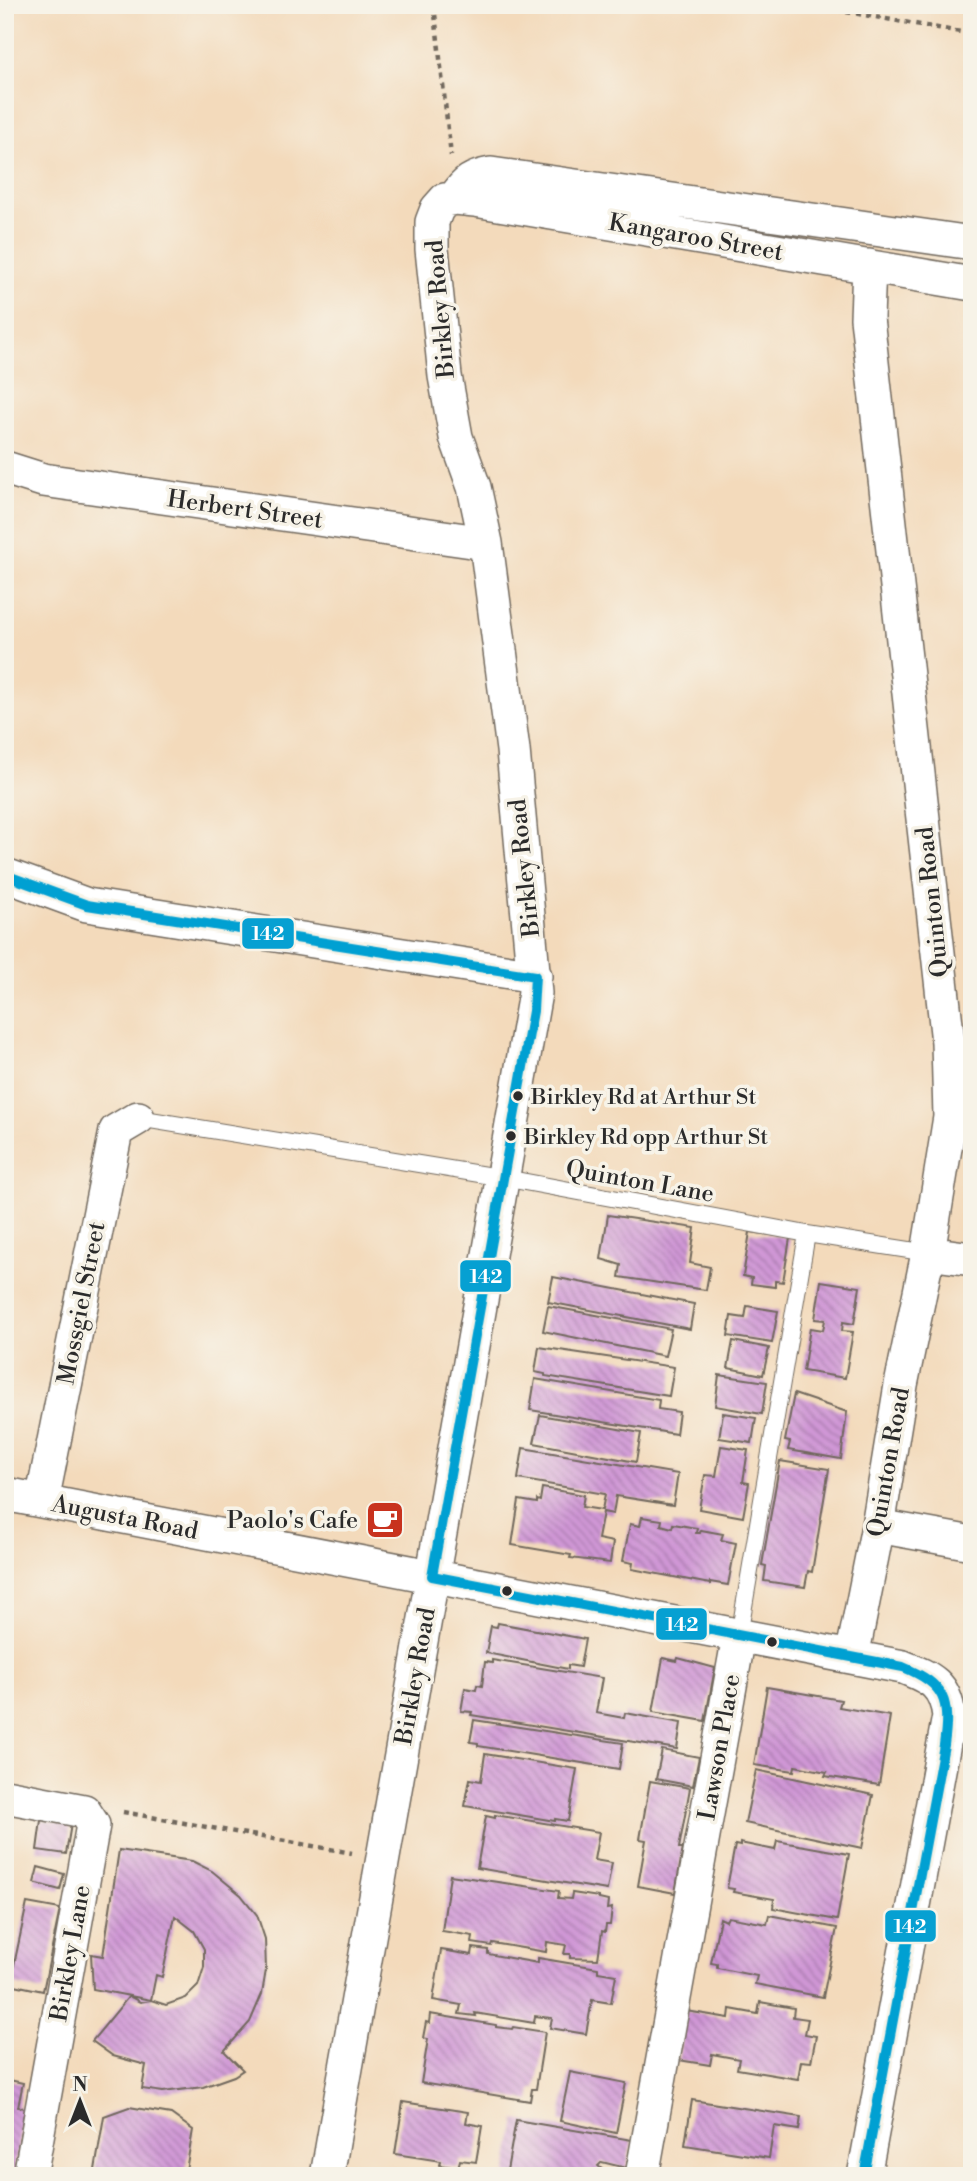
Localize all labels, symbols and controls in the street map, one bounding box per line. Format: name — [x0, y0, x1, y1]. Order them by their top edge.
street label: Kangaroo Street — [606, 208, 786, 268]
street label: Birkley Road — [420, 238, 462, 380]
street label: Herbert Street — [165, 484, 325, 536]
street label: Birkley Road — [503, 797, 547, 939]
street label: Quinton Road — [910, 825, 956, 979]
line badge: 142 — [241, 917, 295, 950]
text: 142 — [252, 922, 284, 946]
place label: Birkley Rd at Arthur St — [530, 1084, 756, 1111]
marker: Birkley Rd at Arthur St — [511, 1089, 525, 1103]
place label: Birkley Rd opp Arthur St — [523, 1124, 768, 1151]
marker: Birkley Rd opp Arthur St — [504, 1129, 518, 1143]
street label: Quinton Lane — [563, 1154, 716, 1210]
street label: Mossgiel Street — [51, 1219, 113, 1387]
line badge: 142 — [459, 1259, 512, 1293]
text: 142 — [470, 1265, 502, 1289]
street label: Quinton Road — [861, 1385, 917, 1539]
street label: Augusta Road — [48, 1489, 201, 1547]
cafe icon: Paolo's Cafe — [364, 1499, 406, 1541]
place label: Paolo's Cafe — [227, 1506, 358, 1536]
unlabelled marker — [500, 1584, 514, 1598]
street label: Birkley Road — [389, 1605, 443, 1748]
line badge: 142 — [655, 1607, 708, 1641]
text: 142 — [666, 1613, 698, 1637]
unlabelled marker — [765, 1635, 779, 1649]
street label: Lawson Place — [692, 1672, 748, 1823]
street label: Birkley Lane — [44, 1883, 98, 2025]
line badge: 142 — [884, 1909, 937, 1943]
text: 142 — [894, 1915, 926, 1939]
north arrow — [46, 2066, 116, 2136]
text: N — [72, 2073, 88, 2097]

